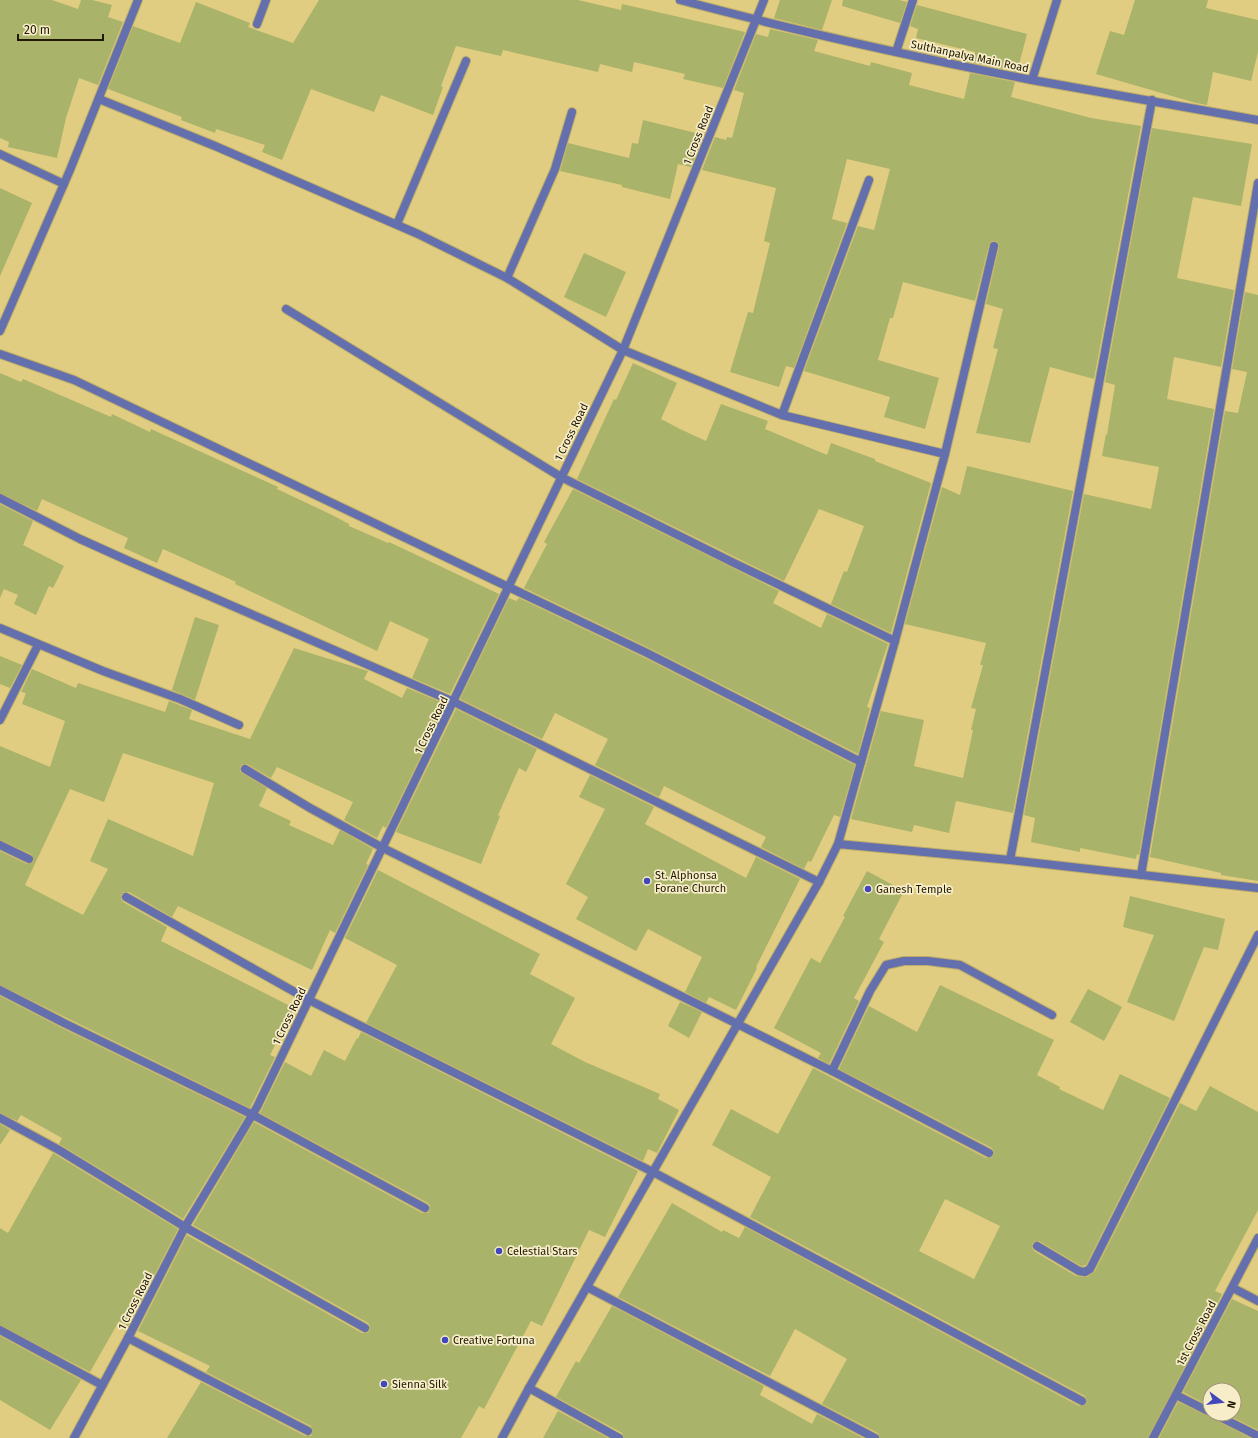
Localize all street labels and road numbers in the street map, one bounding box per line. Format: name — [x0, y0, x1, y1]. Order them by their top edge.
street label: Sulthanpalya Main Road — [910, 38, 1030, 75]
street label: 1 Cross Road — [681, 104, 716, 167]
street label: 1 Cross Road — [552, 401, 591, 463]
street label: 1 Cross Road — [412, 694, 451, 756]
street label: 1 Cross Road — [270, 985, 309, 1047]
street label: 1 Cross Road — [115, 1270, 155, 1332]
street label: 1st Cross Road — [1174, 1299, 1219, 1368]

